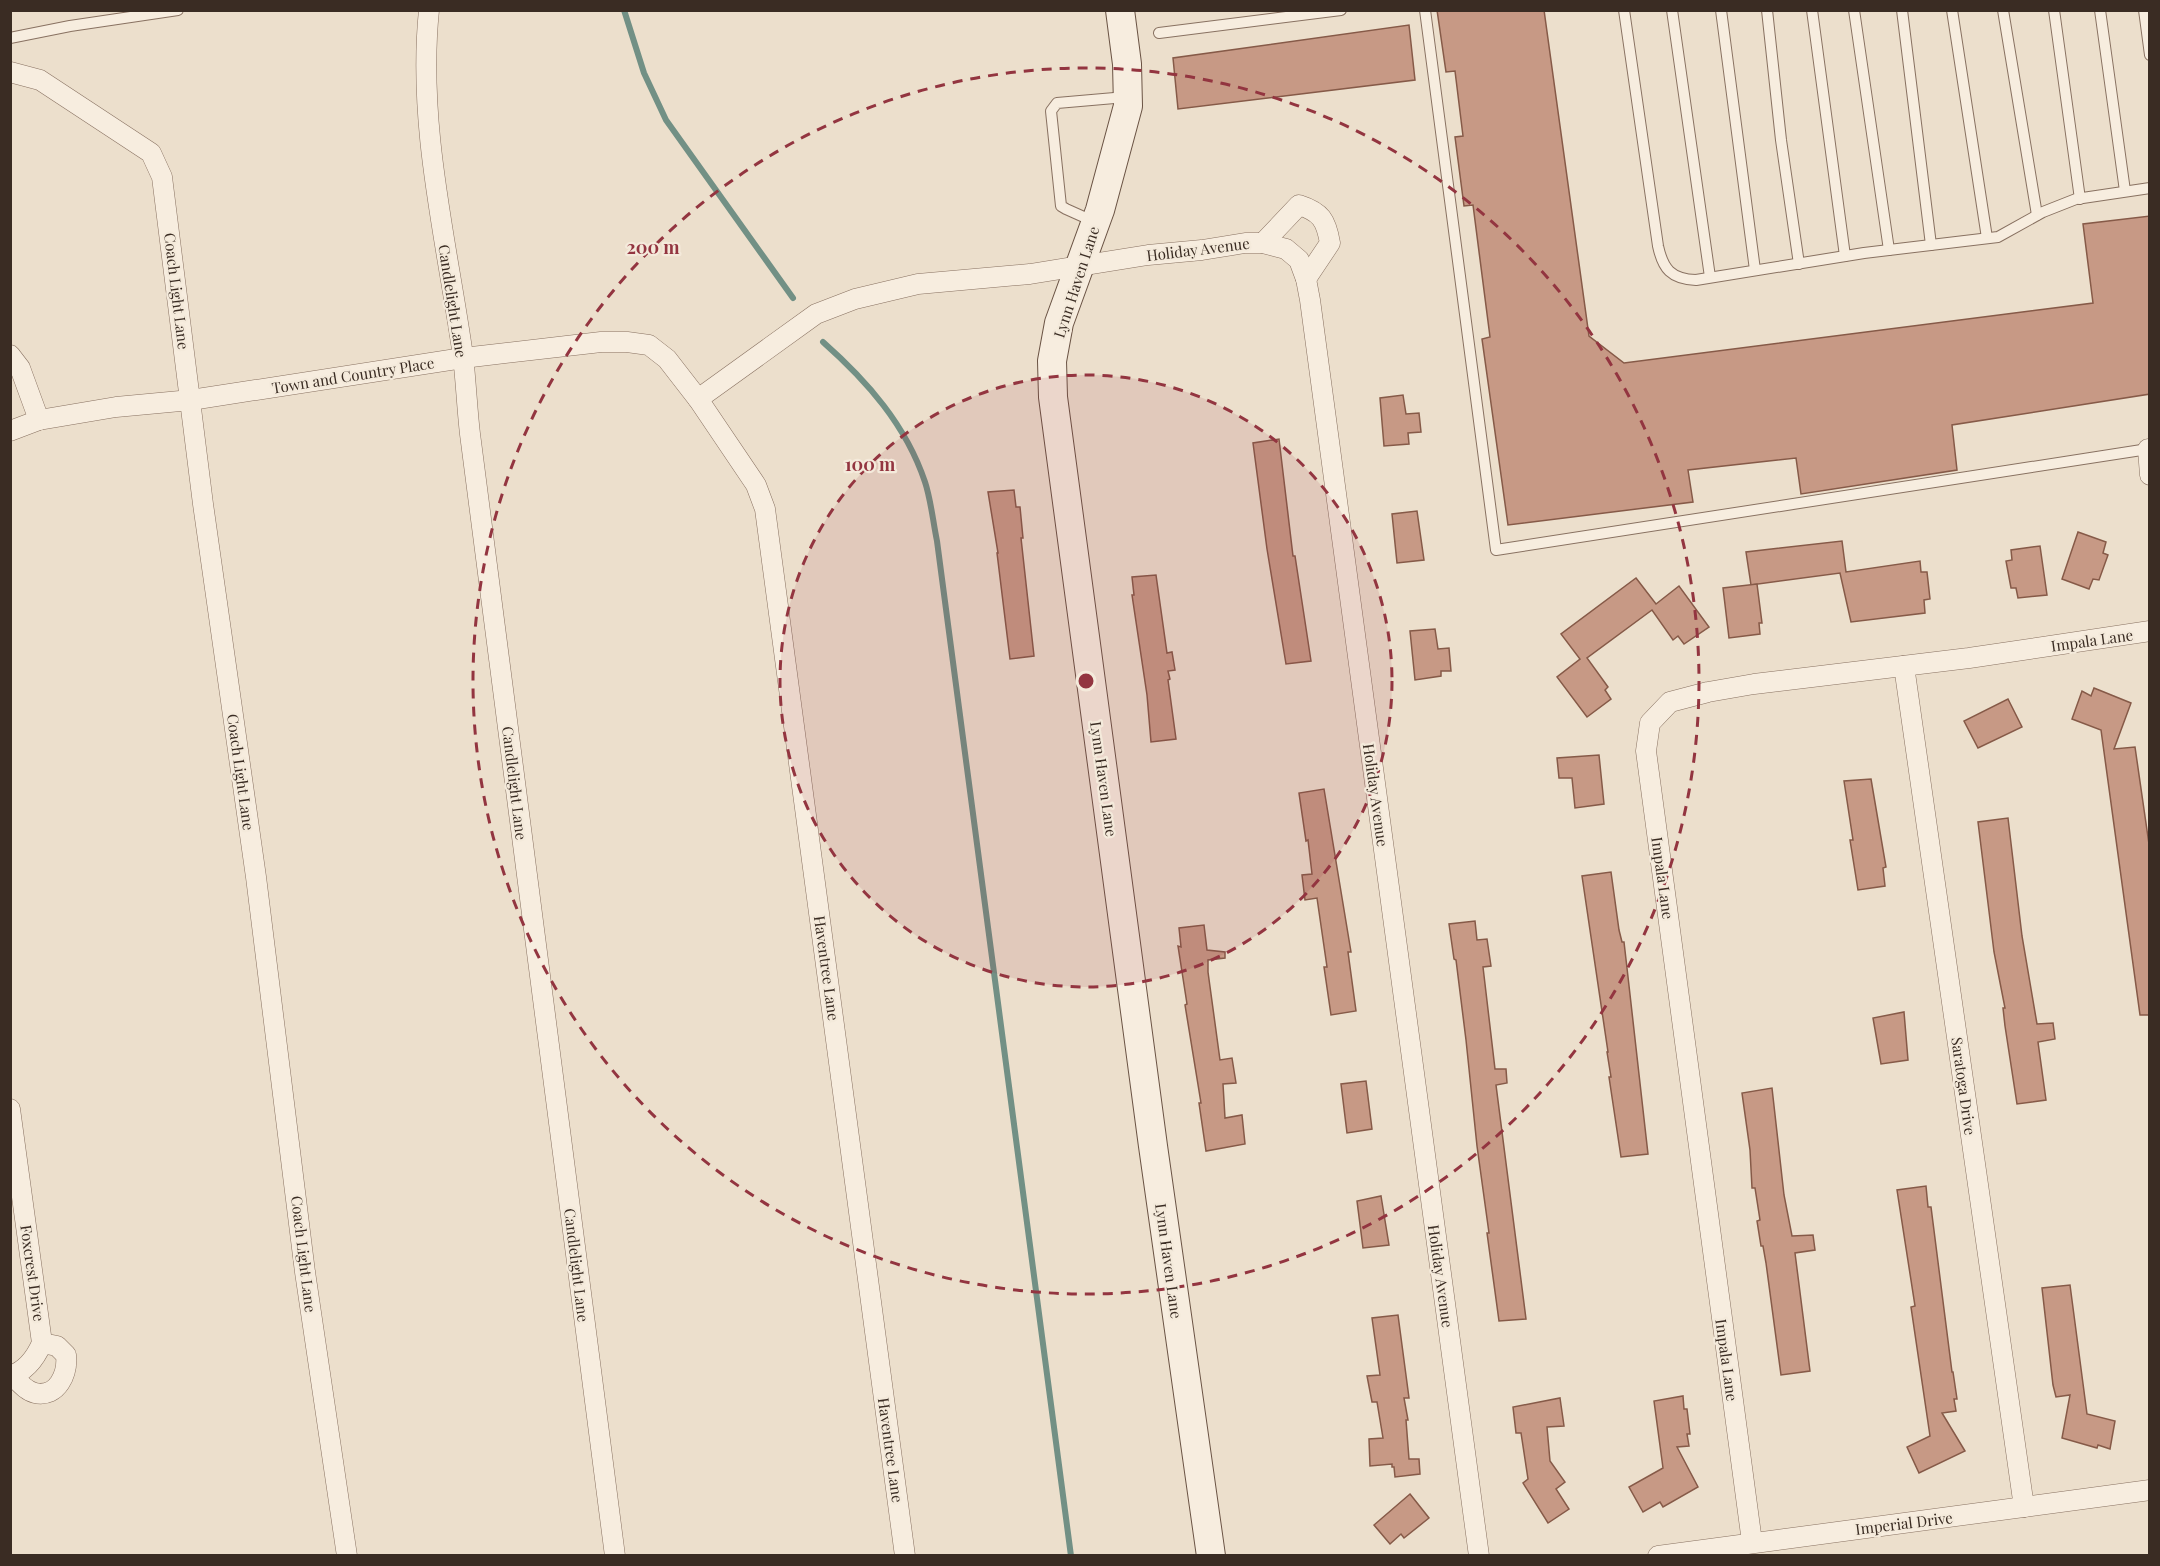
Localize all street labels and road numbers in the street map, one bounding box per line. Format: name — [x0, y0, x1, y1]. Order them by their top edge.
street label: Lynn Haven Lane — [1049, 224, 1103, 340]
street label: Coach Light Lane — [160, 232, 194, 350]
street label: Holiday Avenue — [1145, 233, 1251, 265]
street label: Candlelight Lane — [434, 243, 472, 359]
street label: Town and Country Place — [270, 352, 436, 398]
street label: Impala Lane — [2050, 624, 2134, 656]
street label: Coach Light Lane — [223, 712, 259, 832]
street label: Lynn Haven Lane — [1086, 720, 1122, 838]
street label: Candlelight Lane — [498, 725, 532, 841]
street label: Holiday Avenue — [1359, 742, 1393, 848]
street label: Impala Lane — [1647, 836, 1679, 920]
street label: Haventree Lane — [810, 914, 844, 1022]
street label: Saratoga Drive — [1947, 1036, 1981, 1136]
street label: Coach Light Lane — [287, 1195, 321, 1313]
street label: Lynn Haven Lane — [1151, 1202, 1187, 1320]
street label: Candlelight Lane — [560, 1207, 594, 1323]
street label: Holiday Avenue — [1424, 1223, 1458, 1329]
street label: Foxcrest Drive — [16, 1224, 50, 1322]
street label: Impala Lane — [1711, 1318, 1743, 1402]
street label: Haventree Lane — [874, 1396, 908, 1504]
street label: Imperial Drive — [1854, 1507, 1954, 1539]

